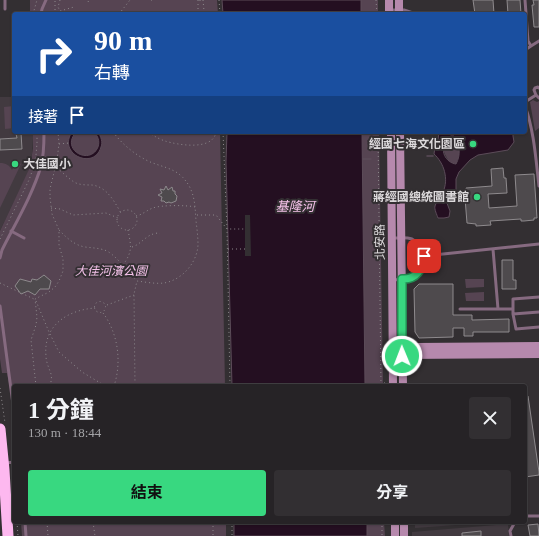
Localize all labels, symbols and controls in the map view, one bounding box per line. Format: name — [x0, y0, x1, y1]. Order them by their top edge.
text: 90 m — [94, 25, 152, 56]
icon: right — [28, 28, 80, 80]
text: 右轉 — [94, 63, 130, 83]
icon: arrive — [66, 104, 88, 126]
text: 接著 — [28, 109, 58, 125]
place label: 經國七海文化園區 — [369, 137, 465, 151]
marker: 經國七海文化園區 — [468, 139, 478, 149]
place label: 大佳國小 — [23, 157, 71, 171]
marker: 大佳國小 — [10, 159, 20, 169]
place label: 蔣經國總統圖書館 — [373, 190, 469, 204]
marker: 蔣經國總統圖書館 — [472, 192, 482, 202]
water label: 基隆河 — [275, 199, 317, 214]
street label: 北安路 — [373, 224, 387, 260]
pin — [407, 239, 441, 273]
icon: arrive — [413, 245, 435, 267]
park label: 大佳河濱公園 — [75, 264, 149, 278]
position arrow — [381, 335, 423, 377]
text: 1 分鐘 — [28, 397, 94, 423]
button: close — [469, 397, 511, 439]
text: 130 m · 18:44 — [28, 425, 101, 440]
button: 結束 — [28, 470, 266, 516]
button: 分享 — [274, 470, 511, 516]

